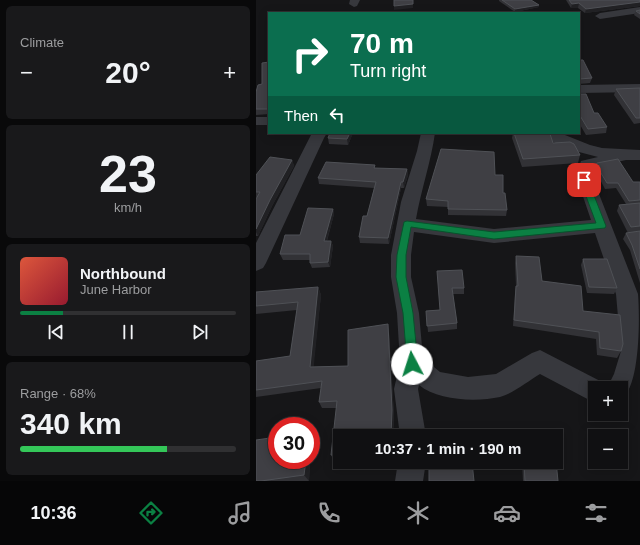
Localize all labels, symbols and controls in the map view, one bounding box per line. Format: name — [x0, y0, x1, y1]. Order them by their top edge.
icon: right — [284, 28, 336, 80]
text: 70 m — [350, 28, 414, 59]
text: Climate — [20, 35, 64, 50]
text: 20° — [105, 56, 151, 89]
text: − — [20, 60, 33, 85]
text: + — [223, 60, 236, 85]
text: Turn right — [350, 61, 426, 81]
icon: left — [326, 104, 348, 126]
text: Then — [284, 107, 318, 124]
text: 23 — [99, 145, 157, 203]
pin — [567, 163, 601, 197]
icon: arrive — [573, 169, 595, 191]
text: km/h — [114, 200, 142, 215]
text: Northbound — [80, 265, 166, 282]
text: June Harbor — [80, 282, 152, 297]
icon: previous — [45, 321, 67, 343]
icon: pause — [117, 321, 139, 343]
icon: next — [189, 321, 211, 343]
position arrow — [391, 343, 433, 385]
map controls — [588, 381, 628, 469]
button: + — [588, 381, 628, 421]
text: Range · 68% — [20, 386, 96, 401]
text: 340 km — [20, 407, 122, 440]
speed limit sign: 30 — [268, 417, 320, 469]
button: − — [588, 429, 628, 469]
text: 10:37 · 1 min · 190 m — [375, 440, 521, 457]
icon: directions — [137, 499, 165, 527]
icon: music — [226, 499, 254, 527]
icon: phone — [315, 499, 343, 527]
icon: climate — [404, 499, 432, 527]
icon: car — [493, 499, 521, 527]
icon: filters — [582, 499, 610, 527]
text: 10:36 — [30, 503, 76, 523]

